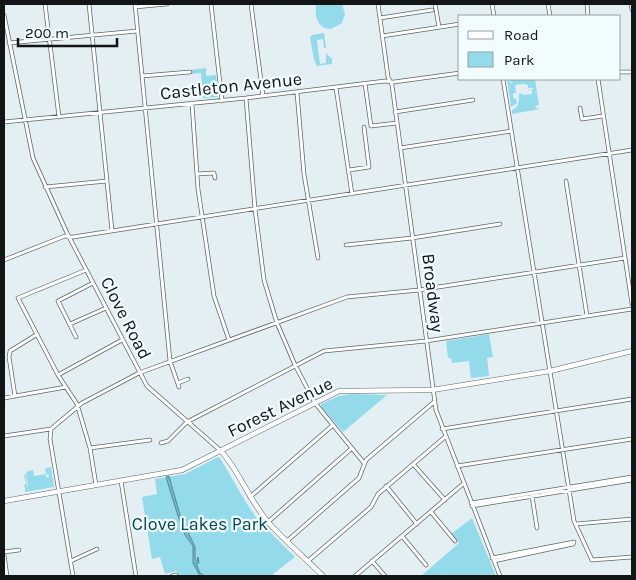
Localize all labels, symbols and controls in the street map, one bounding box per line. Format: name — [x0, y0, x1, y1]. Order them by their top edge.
scale bar — [18, 15, 116, 47]
legend — [458, 15, 621, 80]
text: 200 m — [25, 24, 69, 42]
text: Road — [504, 26, 539, 44]
text: Park — [504, 51, 534, 69]
street label: Castleton Avenue — [159, 68, 303, 104]
street label: Broadway — [417, 252, 449, 334]
street label: Clove Road — [96, 273, 156, 363]
street label: Forest Avenue — [224, 372, 336, 442]
park label: Clove Lakes Park — [132, 513, 268, 535]

